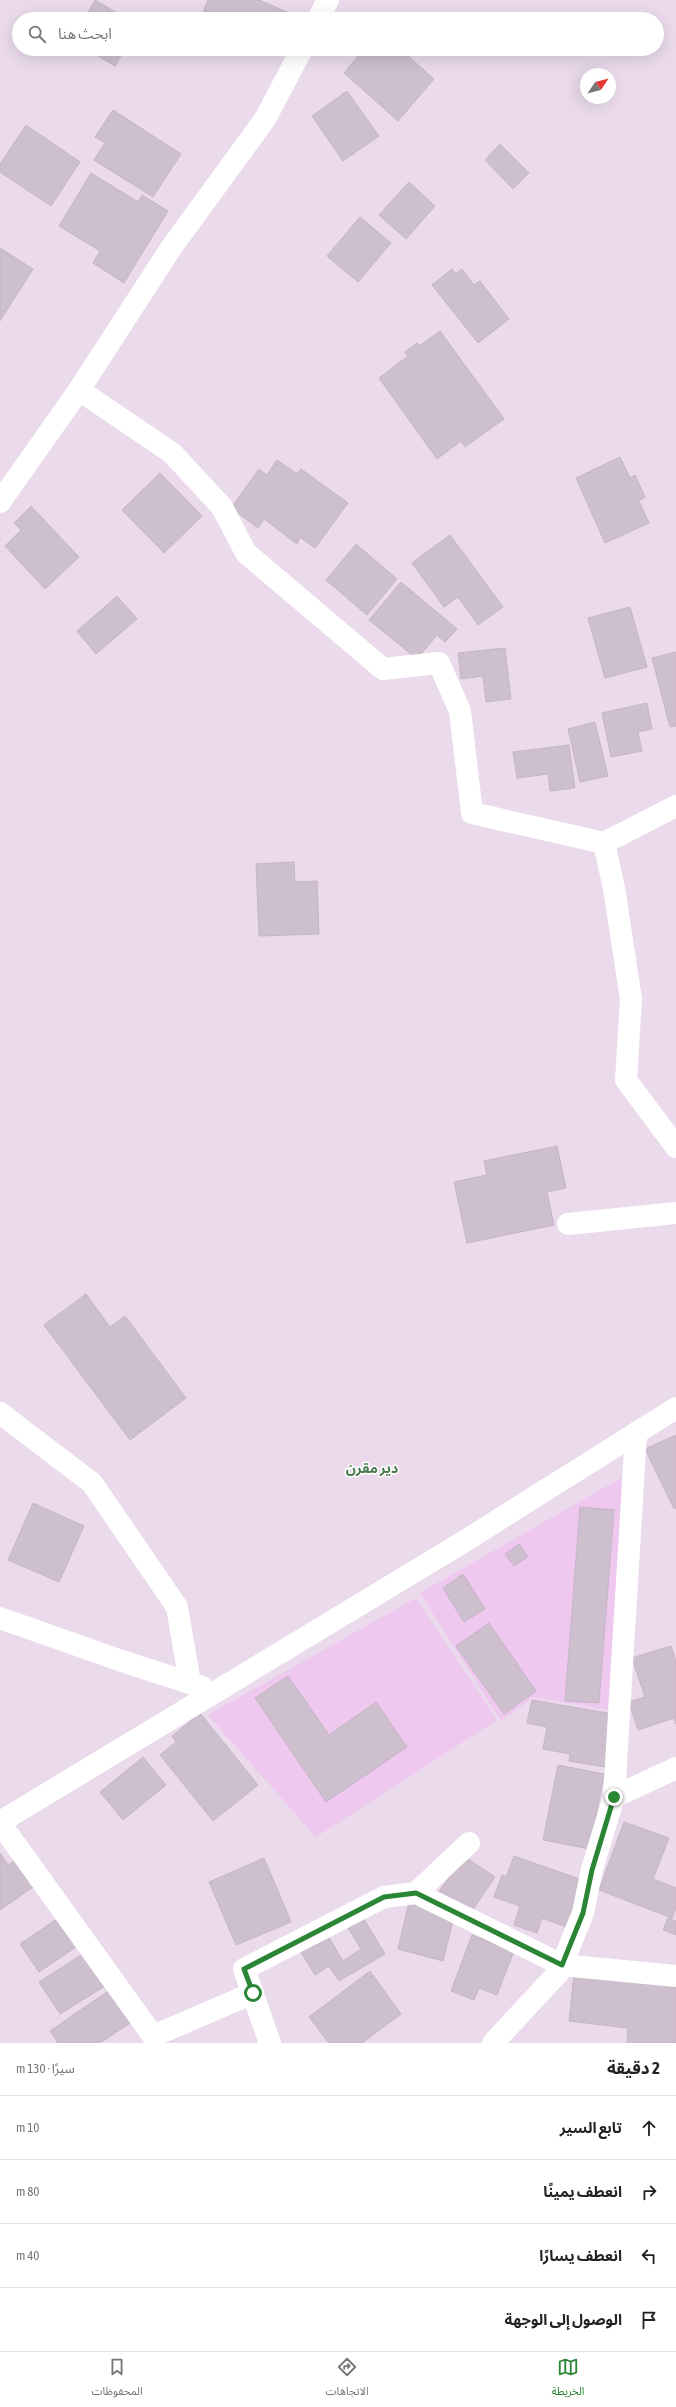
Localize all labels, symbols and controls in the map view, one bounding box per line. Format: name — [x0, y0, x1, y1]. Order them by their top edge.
search box — [12, 12, 664, 56]
icon: search — [26, 23, 48, 45]
text: ابحث هنا — [58, 25, 112, 42]
north arrow — [580, 68, 616, 104]
district label: دير مقرن — [346, 1460, 398, 1477]
route end — [605, 1788, 623, 1806]
route start — [244, 1984, 262, 2002]
text: 2 دقيقة — [607, 2058, 660, 2078]
text: سيرًا · 130 m — [16, 2061, 75, 2076]
icon: ahead — [638, 2117, 660, 2139]
text: تابع السير — [560, 2119, 622, 2136]
text: 10 m — [16, 2120, 39, 2135]
icon: right — [638, 2181, 660, 2203]
text: انعطف يمينًا — [543, 2183, 622, 2200]
text: 80 m — [16, 2184, 39, 2199]
icon: left — [638, 2245, 660, 2267]
text: انعطف يسارًا — [539, 2247, 622, 2264]
text: 40 m — [16, 2248, 39, 2263]
icon: arrive — [638, 2309, 660, 2331]
text: الوصول إلى الوجهة — [505, 2311, 622, 2328]
tab: المحفوظات — [92, 2356, 143, 2403]
tab: الاتجاهات — [326, 2356, 369, 2403]
tab: الخريطة — [552, 2356, 585, 2403]

